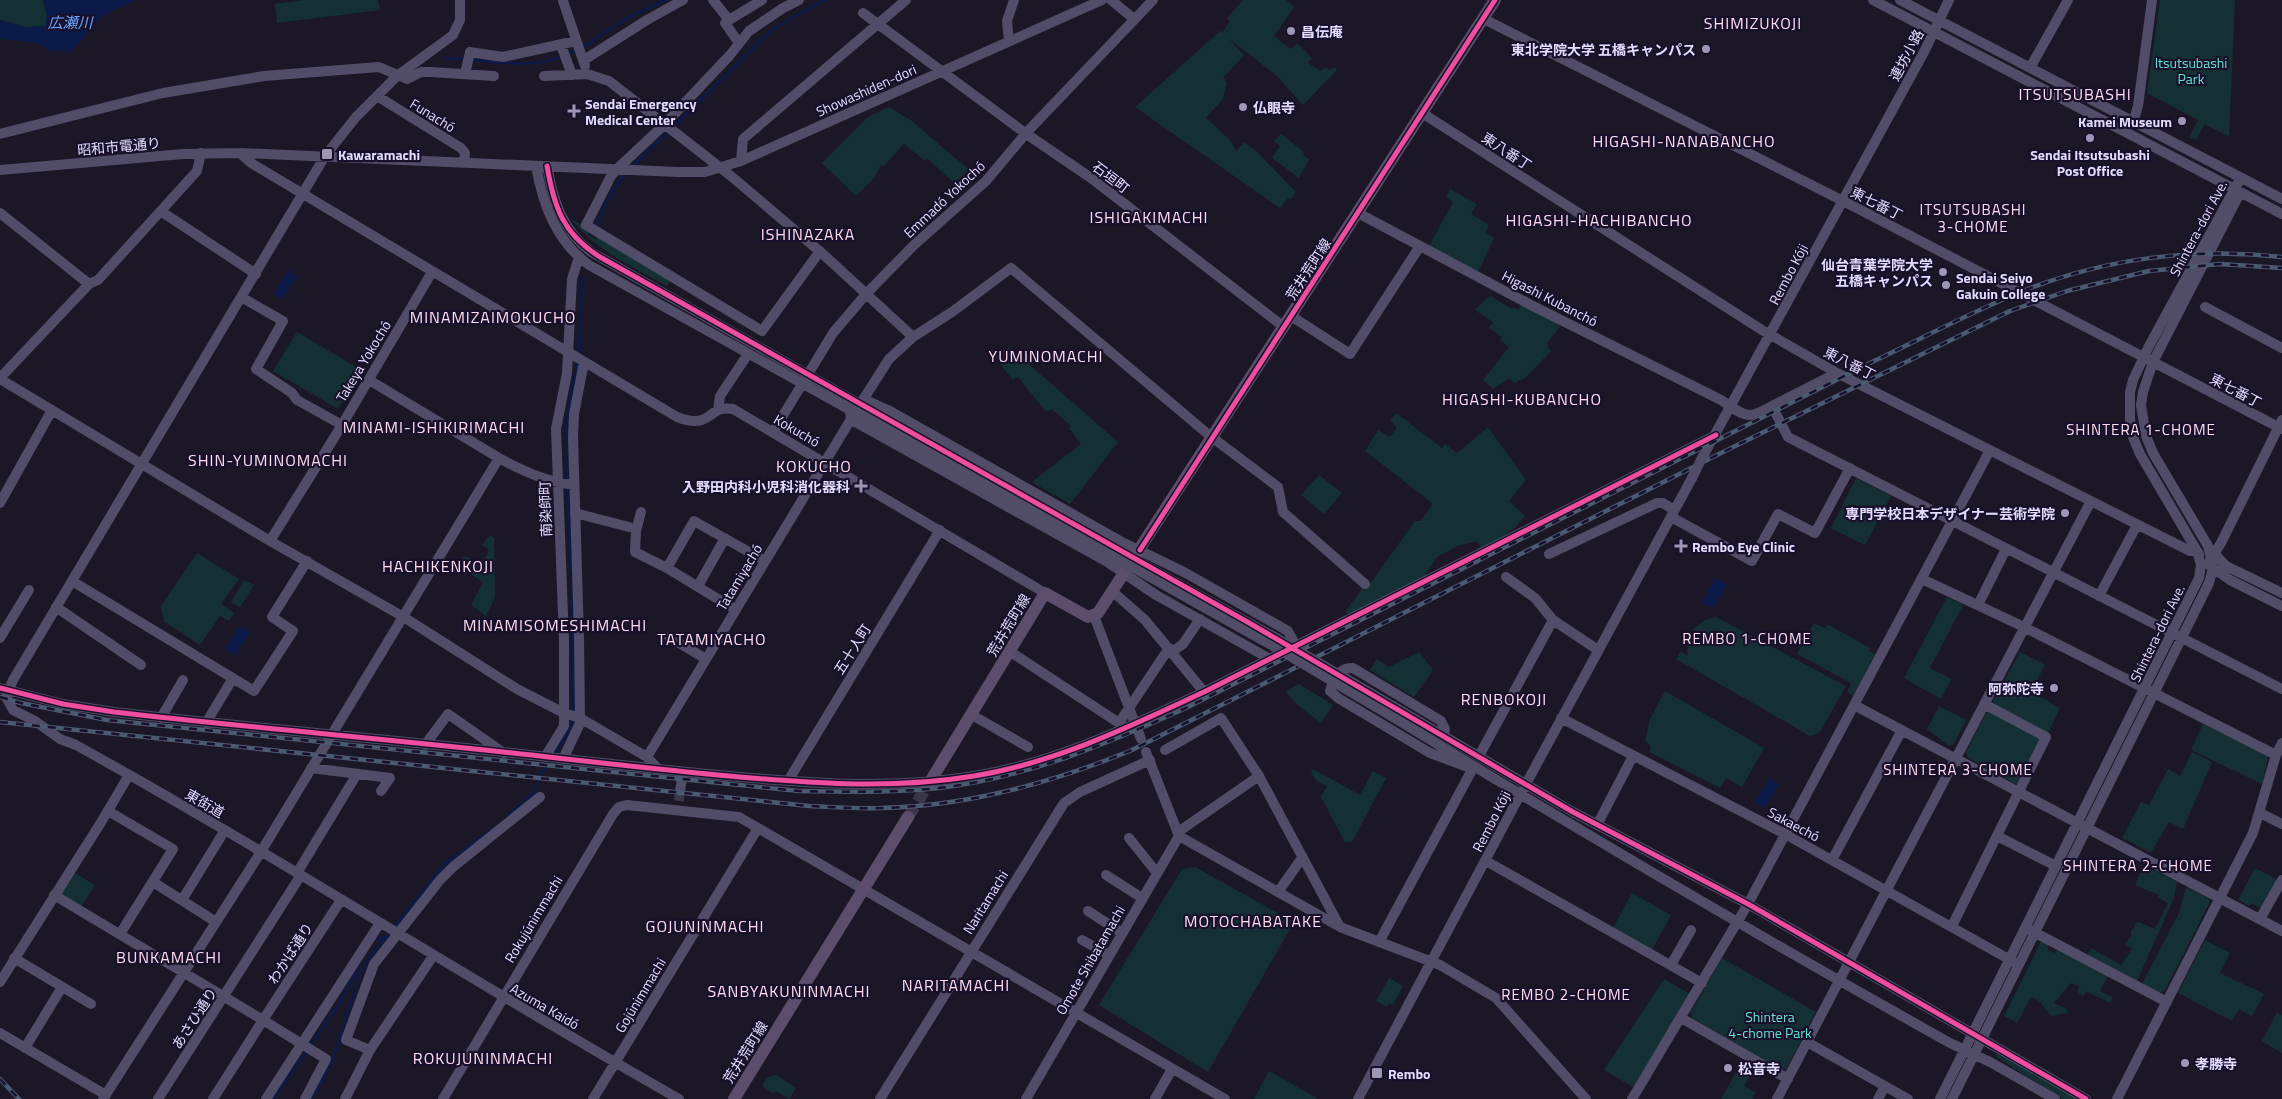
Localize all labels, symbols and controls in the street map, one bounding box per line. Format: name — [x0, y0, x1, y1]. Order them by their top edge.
water label: 広瀬川 — [47, 11, 94, 34]
district label: SHIMIZUKOJI — [1704, 11, 1802, 35]
place label: 昌伝庵 — [1301, 21, 1343, 42]
marker: 昌伝庵 — [1285, 25, 1297, 37]
street label: 連坊小路 — [1884, 25, 1928, 85]
place label: 東北学院大学 五橋キャンパス — [1511, 39, 1696, 60]
marker: 東北学院大学 五橋キャンパス — [1700, 43, 1712, 55]
park label: Itsutsubashi Park — [2155, 52, 2227, 89]
street label: Showashiden-dori — [812, 58, 920, 122]
district label: ITSUTSUBASHI — [2018, 82, 2132, 106]
street label: Funachó — [406, 93, 460, 137]
place label: Sendai Emergency Medical Center — [585, 93, 696, 130]
place label: 仏眼寺 — [1253, 97, 1295, 118]
marker: 仏眼寺 — [1237, 101, 1249, 113]
marker: Sendai Emergency Medical Center — [567, 104, 581, 118]
place label: Kamei Museum — [2078, 111, 2172, 132]
marker: Kamei Museum — [2176, 115, 2188, 127]
street label: 東八番丁 — [1478, 127, 1536, 175]
district label: HIGASHI-NANABANCHO — [1592, 129, 1776, 153]
street label: 昭和市電通り — [76, 132, 162, 160]
marker: Sendai Itsutsubashi Post Office — [2084, 132, 2096, 144]
place label: Kawaramachi — [338, 144, 420, 165]
place label: Sendai Itsutsubashi Post Office — [2030, 144, 2150, 181]
marker: Kawaramachi — [320, 147, 334, 161]
street label: Emmadó Yokochó — [898, 156, 990, 242]
street label: 石垣町 — [1088, 156, 1134, 198]
street label: Shintera-dori Ave. — [2164, 176, 2232, 280]
street label: 東七番丁 — [1847, 181, 1907, 225]
district label: ITSUTSUBASHI 3-CHOME — [1920, 198, 2026, 238]
district label: ISHIGAKIMACHI — [1089, 205, 1209, 229]
district label: HIGASHI-HACHIBANCHO — [1505, 208, 1693, 232]
district label: ISHINAZAKA — [761, 222, 855, 246]
street label: 荒井荒町線 — [1280, 234, 1336, 304]
street label: Rembo Kóji — [1763, 240, 1813, 308]
place label: 仙台青葉学院大学 五橋キャンパス — [1821, 254, 1933, 291]
street label: Higashi Kubanchó — [1498, 265, 1602, 331]
marker: 仙台青葉学院大学 五橋キャンパス — [1937, 266, 1949, 278]
place label: Sendai Seiyo Gakuin College — [1956, 267, 2045, 304]
marker: Sendai Seiyo Gakuin College — [1940, 279, 1952, 291]
district label: MINAMIZAIMOKUCHO — [410, 305, 576, 329]
street label: Takeya Yokochó — [330, 316, 396, 406]
street label: 東八番丁 — [1820, 341, 1880, 385]
district label: YUMINOMACHI — [989, 344, 1103, 368]
street label: 東七番丁 — [2206, 368, 2266, 412]
district label: HIGASHI-KUBANCHO — [1442, 387, 1602, 411]
street label: Kokuchó — [770, 408, 824, 452]
district label: MINAMI-ISHIKIRIMACHI — [343, 415, 525, 439]
district label: SHINTERA 1-CHOME — [2066, 418, 2216, 441]
district label: SHIN-YUMINOMACHI — [188, 448, 348, 472]
district label: KOKUCHO — [776, 454, 852, 478]
place label: 入野田内科小児科消化器科 — [682, 476, 850, 497]
marker: 入野田内科小児科消化器科 — [854, 479, 868, 493]
street label: 南染師町 — [534, 481, 556, 537]
place label: 専門学校日本デザイナー芸術学院 — [1845, 503, 2055, 524]
marker: 専門学校日本デザイナー芸術学院 — [2059, 507, 2071, 519]
place label: Rembo Eye Clinic — [1692, 536, 1795, 557]
marker: Rembo Eye Clinic — [1674, 539, 1688, 553]
street label: Tatamiyachó — [711, 540, 767, 614]
district label: HACHIKENKOJI — [382, 554, 494, 578]
street label: Shintera-dori Ave. — [2124, 581, 2190, 685]
street label: 荒井荒町線 — [981, 590, 1035, 660]
district label: MINAMISOMESHIMACHI — [463, 613, 647, 637]
street label: 五十人町 — [828, 620, 876, 678]
district label: TATAMIYACHO — [657, 627, 767, 651]
district label: REMBO 1-CHOME — [1682, 627, 1812, 650]
place label: 阿弥陀寺 — [1988, 678, 2044, 699]
marker: 阿弥陀寺 — [2048, 682, 2060, 694]
district label: RENBOKOJI — [1461, 687, 1547, 711]
district label: SHINTERA 3-CHOME — [1883, 758, 2033, 781]
street label: 東街道 — [182, 783, 228, 823]
street label: Rembo Kóji — [1467, 787, 1515, 855]
street label: Sakaechó — [1764, 801, 1824, 847]
district label: SHINTERA 2-CHOME — [2063, 854, 2213, 877]
street label: Naritamachi — [957, 866, 1013, 938]
street label: Rokujúnimmachi — [499, 871, 567, 967]
street label: Omote Shibatamachi — [1050, 901, 1130, 1019]
district label: MOTOCHABATAKE — [1184, 909, 1322, 933]
district label: GOJUNINMACHI — [646, 914, 764, 938]
street label: わかば通り — [262, 918, 318, 988]
district label: BUNKAMACHI — [116, 945, 222, 969]
street label: Gojúnimmachi — [609, 953, 671, 1037]
district label: NARITAMACHI — [902, 973, 1010, 997]
street label: Azuma Kaidó — [506, 978, 584, 1034]
district label: SANBYAKUNINMACHI — [708, 979, 870, 1003]
street label: あさひ通り — [166, 983, 222, 1053]
district label: REMBO 2-CHOME — [1501, 983, 1631, 1006]
park label: Shintera 4-chome Park — [1728, 1006, 1812, 1043]
street label: 荒井荒町線 — [718, 1017, 772, 1087]
district label: ROKUJUNINMACHI — [413, 1046, 553, 1070]
place label: 孝勝寺 — [2195, 1053, 2237, 1074]
marker: 孝勝寺 — [2179, 1057, 2191, 1069]
place label: 松音寺 — [1738, 1058, 1780, 1079]
marker: 松音寺 — [1722, 1062, 1734, 1074]
place label: Rembo — [1388, 1063, 1431, 1084]
marker: Rembo — [1370, 1066, 1384, 1080]

